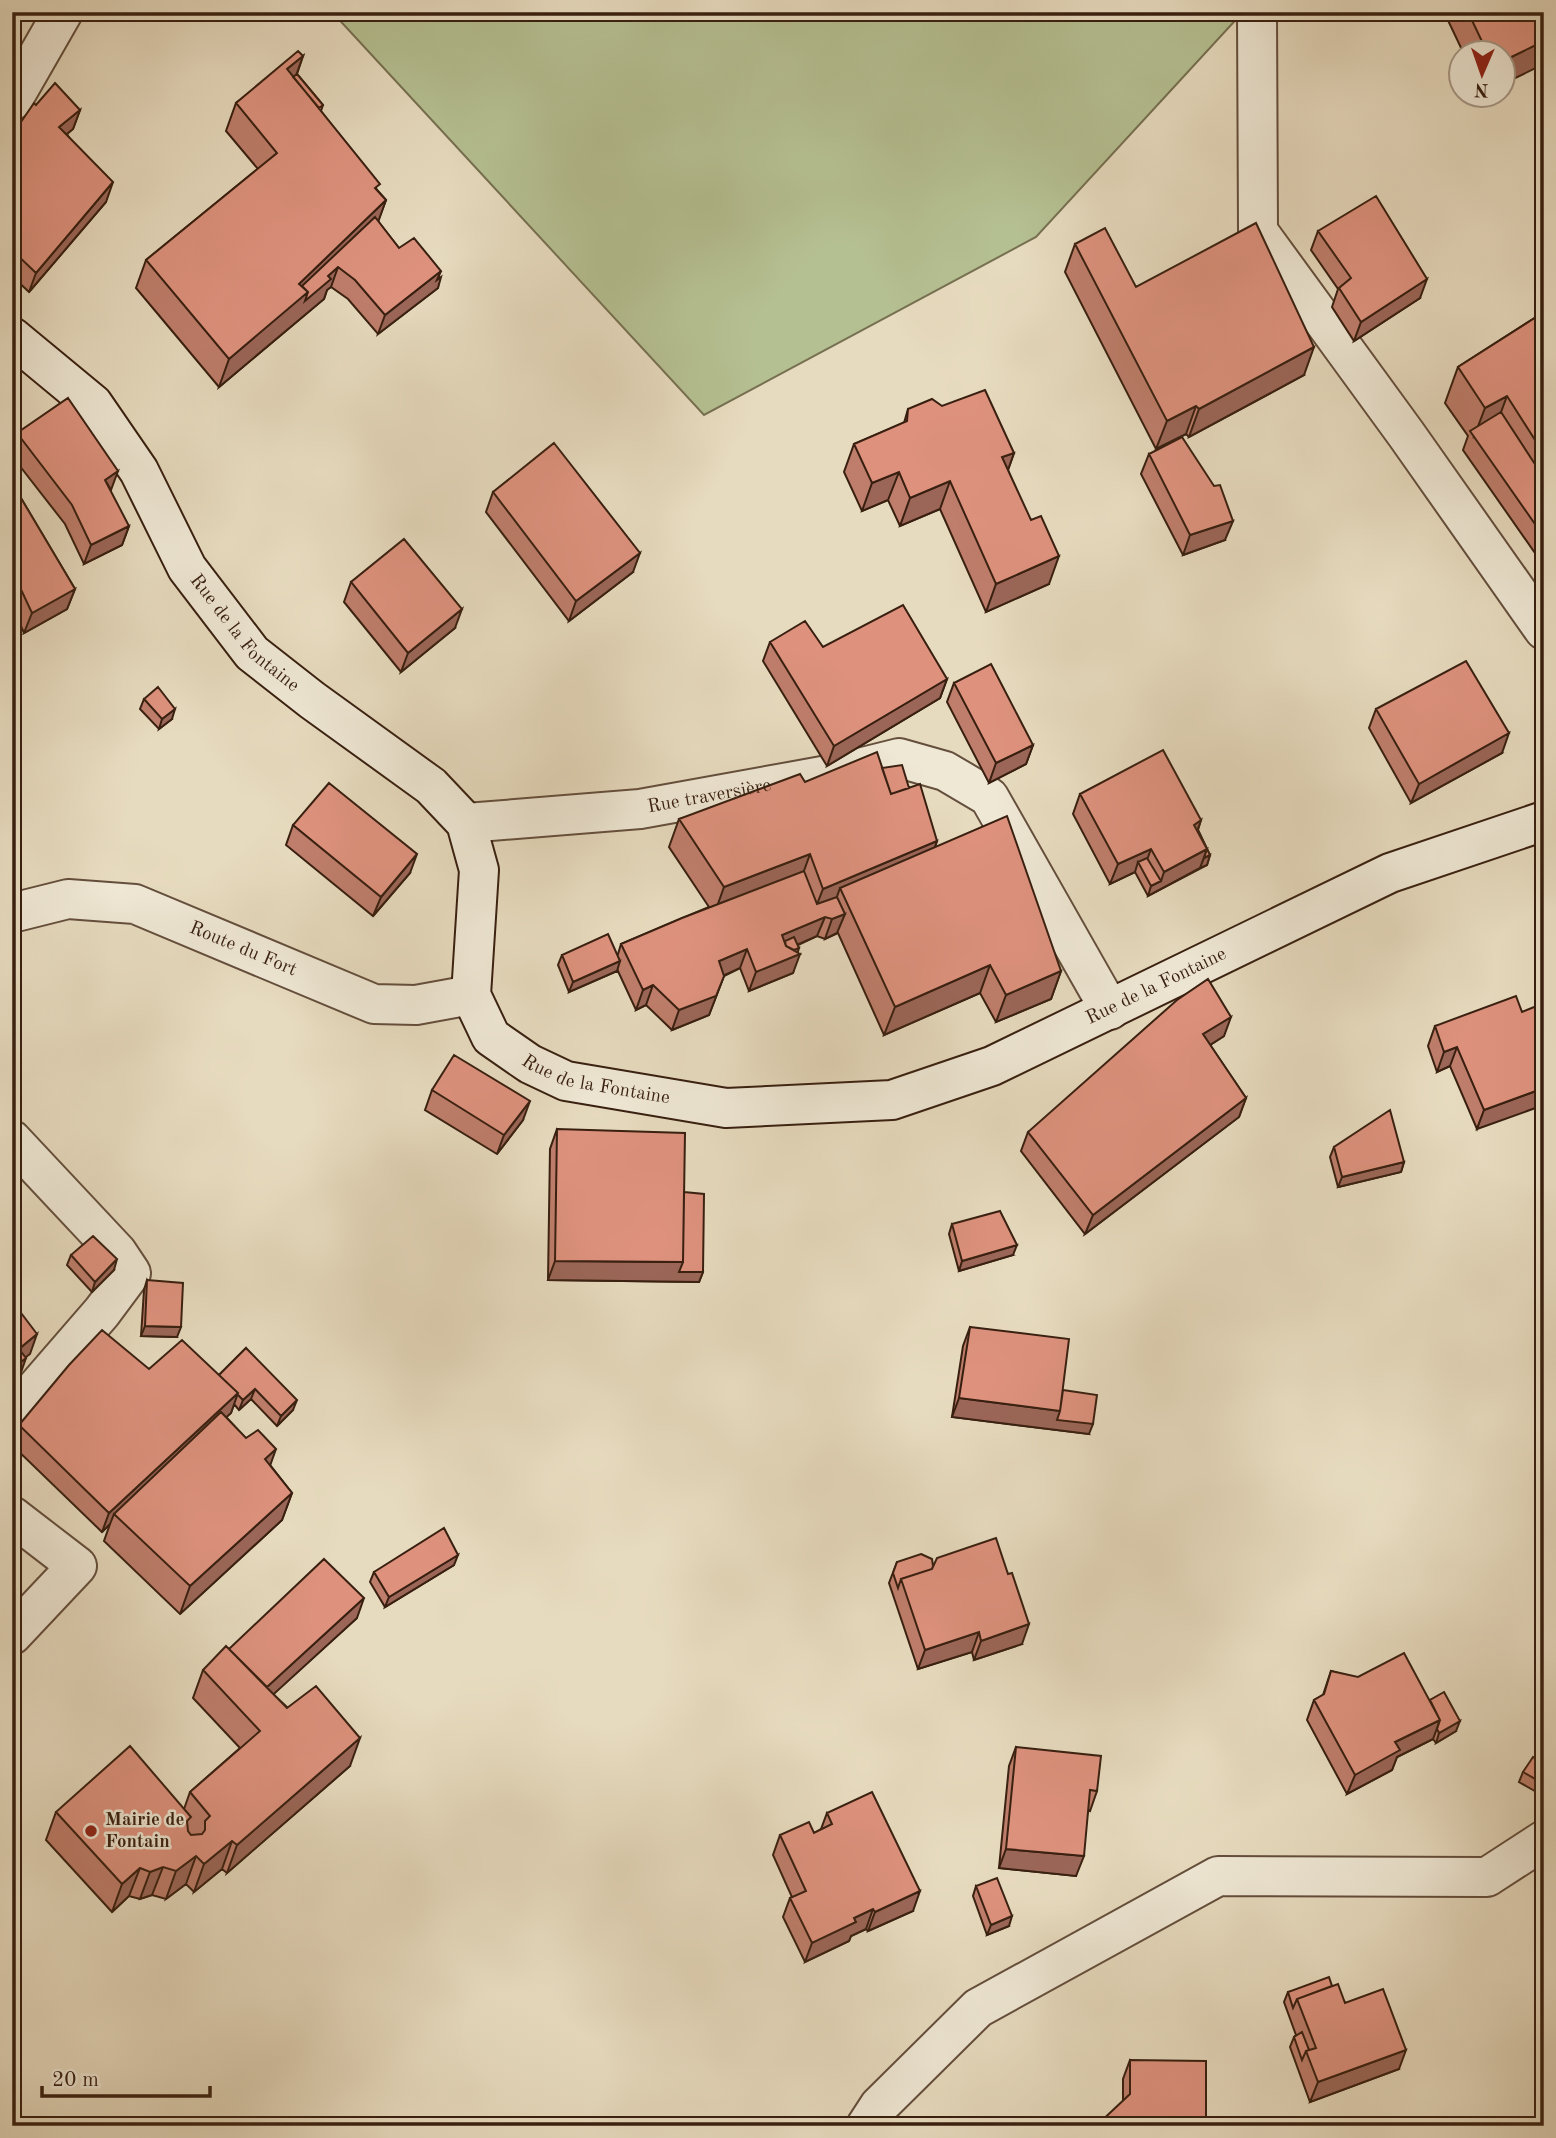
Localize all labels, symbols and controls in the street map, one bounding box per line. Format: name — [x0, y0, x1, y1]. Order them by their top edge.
north arrow — [1448, 38, 1518, 108]
text: N — [1473, 79, 1489, 98]
street label: Rue de la Fontaine — [186, 571, 303, 696]
street label: Rue traversière — [646, 776, 773, 817]
street label: Route du Fort — [186, 918, 300, 980]
street label: Rue de la Fontaine — [1083, 944, 1229, 1028]
street label: Rue de la Fontaine — [518, 1052, 671, 1108]
place label: Mairie de Fontain — [105, 1811, 185, 1852]
marker: Mairie de Fontain — [83, 1823, 99, 1839]
scale bar — [42, 2054, 210, 2098]
text: 20 m — [52, 2070, 99, 2091]

